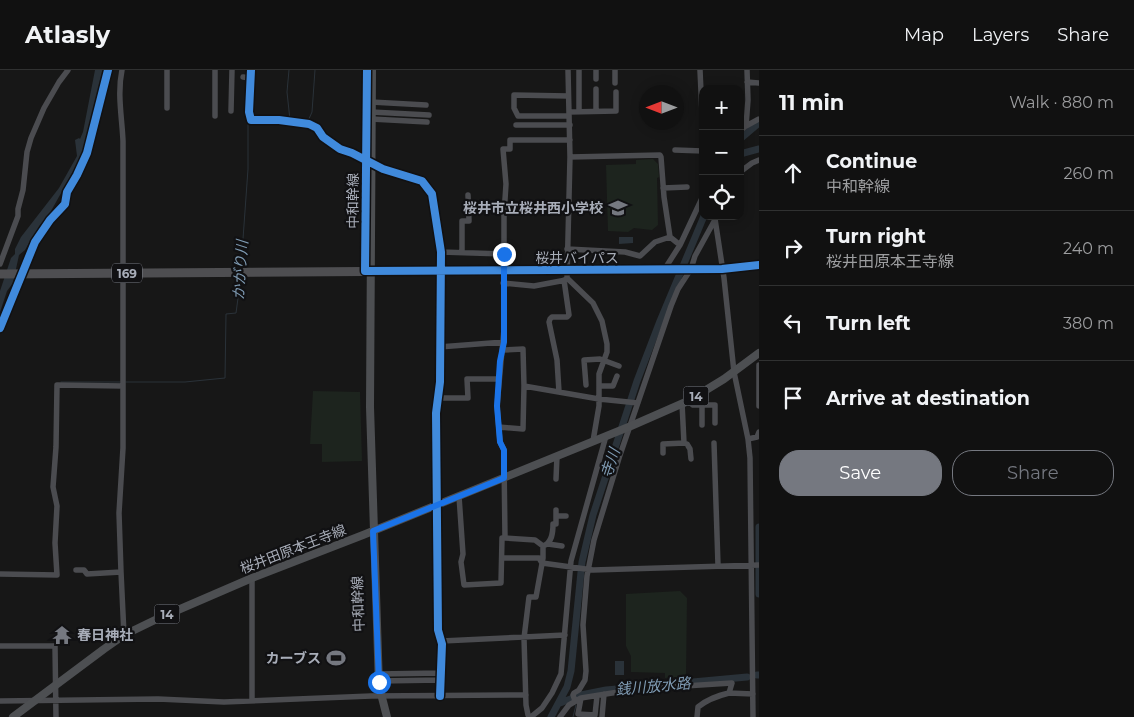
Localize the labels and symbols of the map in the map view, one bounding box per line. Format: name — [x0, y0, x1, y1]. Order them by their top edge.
north arrow — [639, 85, 684, 130]
street label: 中和幹線 — [344, 173, 362, 229]
school or university icon: 桜井市立桜井西小学校 — [607, 197, 629, 219]
place label: 桜井市立桜井西小学校 — [463, 199, 603, 217]
water label: かがり川 — [228, 237, 252, 301]
route end — [493, 243, 516, 266]
street label: 桜井バイパス — [535, 249, 619, 267]
road number: 169 — [112, 264, 142, 282]
road number: 14 — [684, 386, 708, 406]
water label: 寺川 — [596, 444, 624, 480]
street label: 桜井田原本王寺線 — [237, 521, 349, 577]
street label: 中和幹線 — [348, 576, 368, 632]
road number: 14 — [154, 604, 180, 624]
temple icon: 春日神社 — [51, 624, 73, 646]
place label: 春日神社 — [77, 626, 133, 644]
sports icon: カーブス — [325, 647, 347, 669]
place label: カーブス — [266, 649, 321, 667]
route start — [368, 671, 391, 694]
water label: 銭川放水路 — [615, 673, 693, 699]

